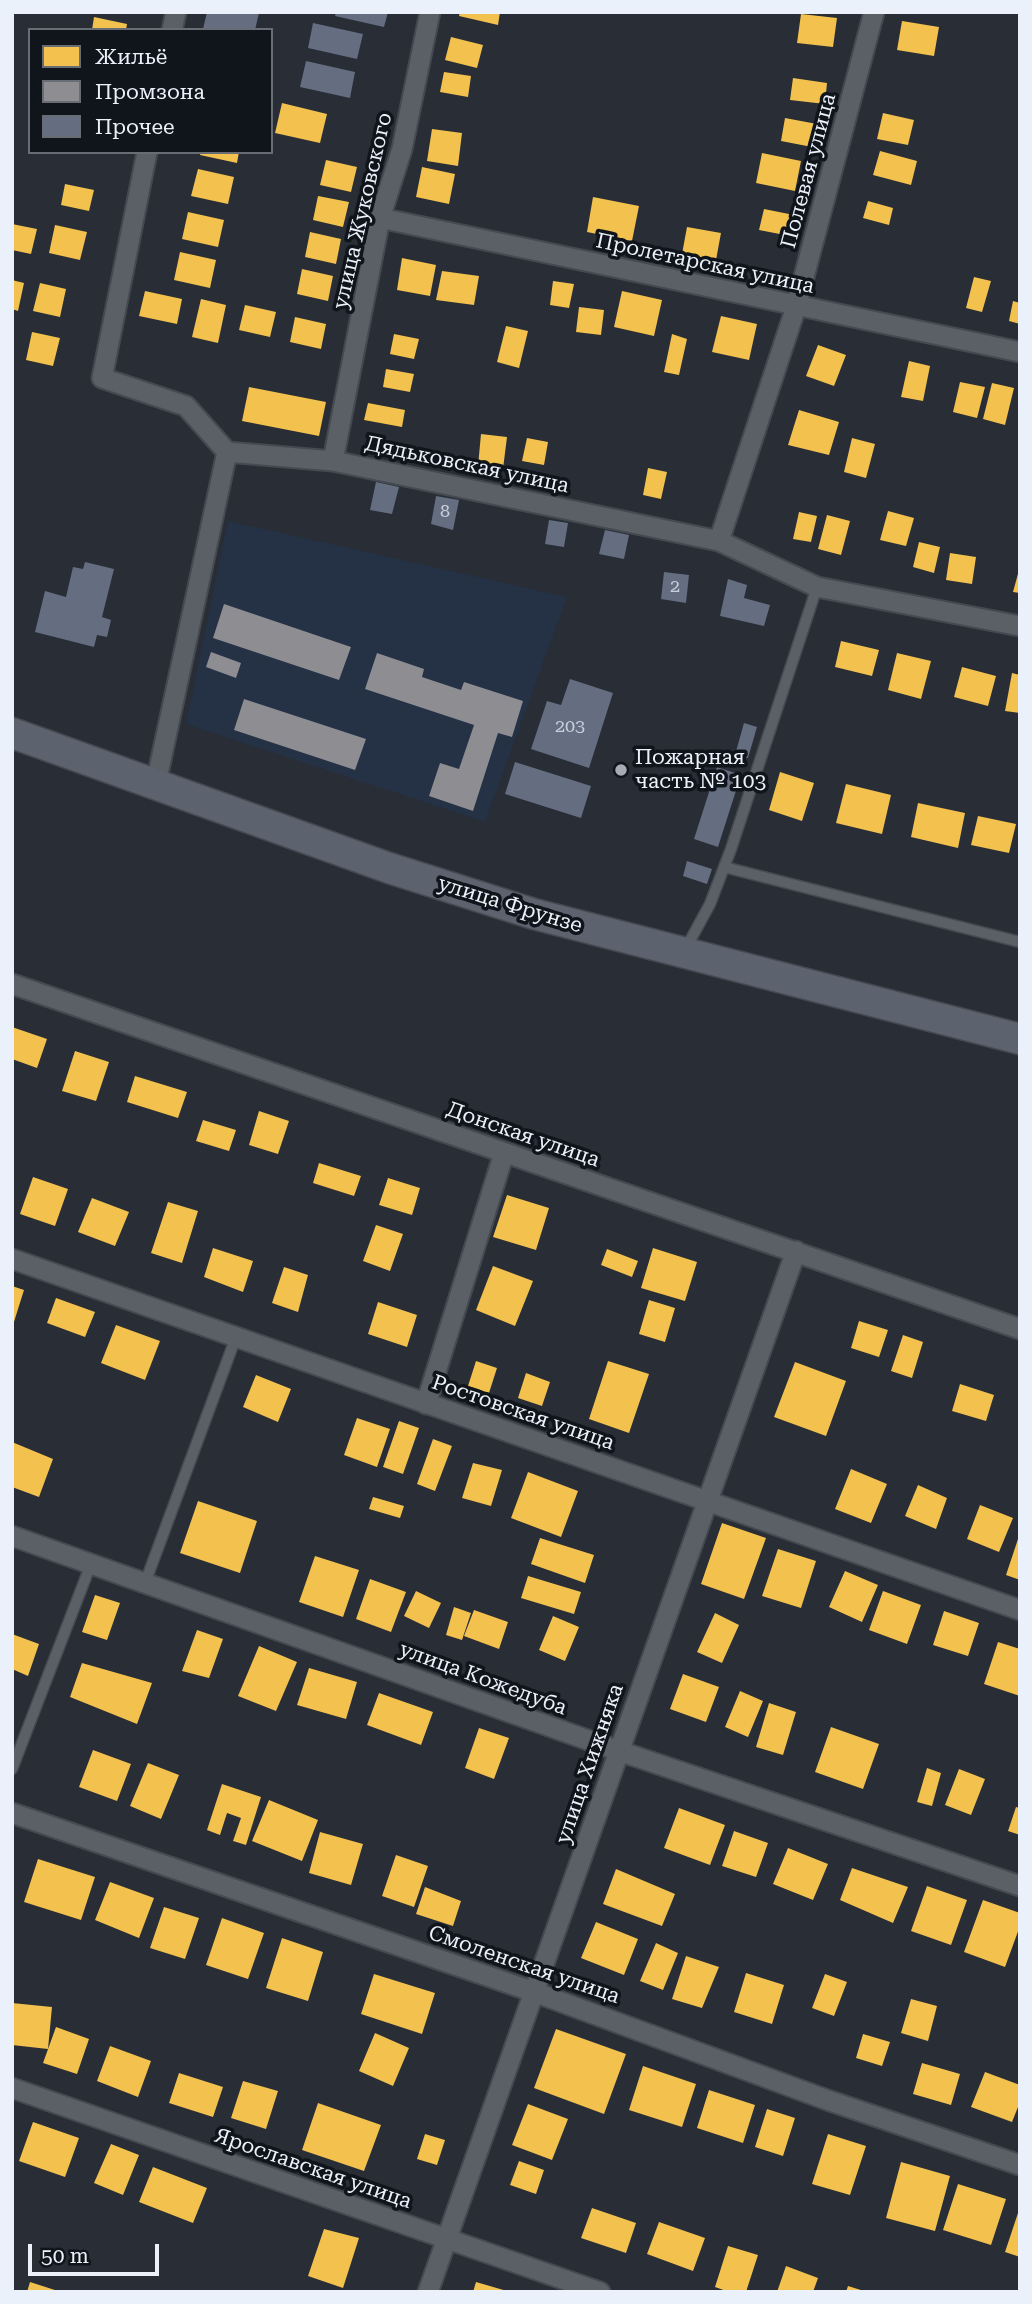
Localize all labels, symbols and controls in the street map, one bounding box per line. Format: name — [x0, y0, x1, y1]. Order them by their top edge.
legend — [28, 28, 273, 154]
text: Жильё — [95, 45, 167, 69]
text: Промзона — [95, 80, 205, 104]
street label: Полевая улица — [776, 91, 842, 251]
street label: улица Жуковского — [328, 110, 398, 312]
text: Прочее — [95, 115, 175, 139]
street label: Пролетарская улица — [594, 229, 816, 299]
street label: Дядьковская улица — [363, 431, 571, 499]
house number: 8 — [440, 501, 450, 523]
house number: 2 — [670, 576, 680, 598]
house number: 203 — [555, 716, 585, 738]
place label: Пожарная часть № 103 — [635, 745, 766, 795]
marker: Пожарная часть № 103 — [613, 762, 629, 778]
street label: улица Фрунзе — [435, 871, 585, 939]
street label: Донская улица — [443, 1097, 603, 1173]
street label: Ростовская улица — [428, 1370, 618, 1456]
street label: улица Кожедуба — [396, 1637, 570, 1721]
street label: улица Хижняка — [551, 1681, 629, 1847]
street label: Смоленская улица — [425, 1920, 623, 2010]
street label: Ярославская улица — [211, 2123, 415, 2215]
scale bar — [32, 2230, 163, 2274]
text: 50 m — [41, 2244, 89, 2268]

